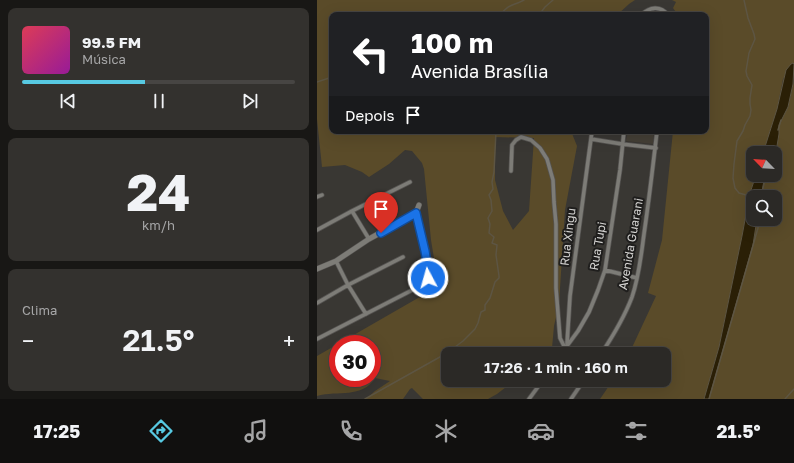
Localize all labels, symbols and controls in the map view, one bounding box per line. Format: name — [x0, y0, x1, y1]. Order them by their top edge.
text: 100 m — [411, 26, 493, 59]
icon: left — [345, 28, 397, 80]
text: 99.5 FM — [82, 33, 141, 51]
text: Música — [82, 51, 126, 67]
text: Avenida Brasília — [411, 60, 548, 82]
icon: previous — [57, 90, 79, 112]
icon: pause — [148, 90, 170, 112]
icon: next — [239, 90, 261, 112]
icon: arrive — [402, 104, 424, 126]
text: Depois — [345, 106, 394, 124]
north arrow — [746, 146, 782, 182]
map controls — [746, 146, 782, 226]
text: 24 — [126, 160, 191, 222]
button: search — [746, 190, 782, 226]
pin — [364, 192, 398, 233]
street label: Avenida Guarani — [615, 197, 646, 291]
icon: arrive — [370, 198, 392, 220]
street label: Rua Xingu — [557, 207, 578, 267]
text: km/h — [142, 217, 175, 233]
street label: Rua Tupi — [586, 220, 609, 271]
position arrow — [407, 257, 449, 299]
text: Clima — [22, 302, 57, 318]
text: 21.5° — [122, 322, 195, 358]
text: − — [22, 327, 34, 354]
text: + — [283, 327, 295, 354]
speed limit sign: 30 — [329, 335, 381, 387]
text: 17:26 · 1 min · 160 m — [484, 358, 628, 376]
icon: directions — [147, 417, 175, 445]
icon: music — [242, 417, 270, 445]
icon: phone — [337, 417, 365, 445]
icon: climate — [432, 417, 460, 445]
icon: car — [527, 417, 555, 445]
icon: filters — [622, 417, 650, 445]
text: 17:25 — [33, 420, 80, 442]
text: 21.5° — [716, 420, 761, 442]

